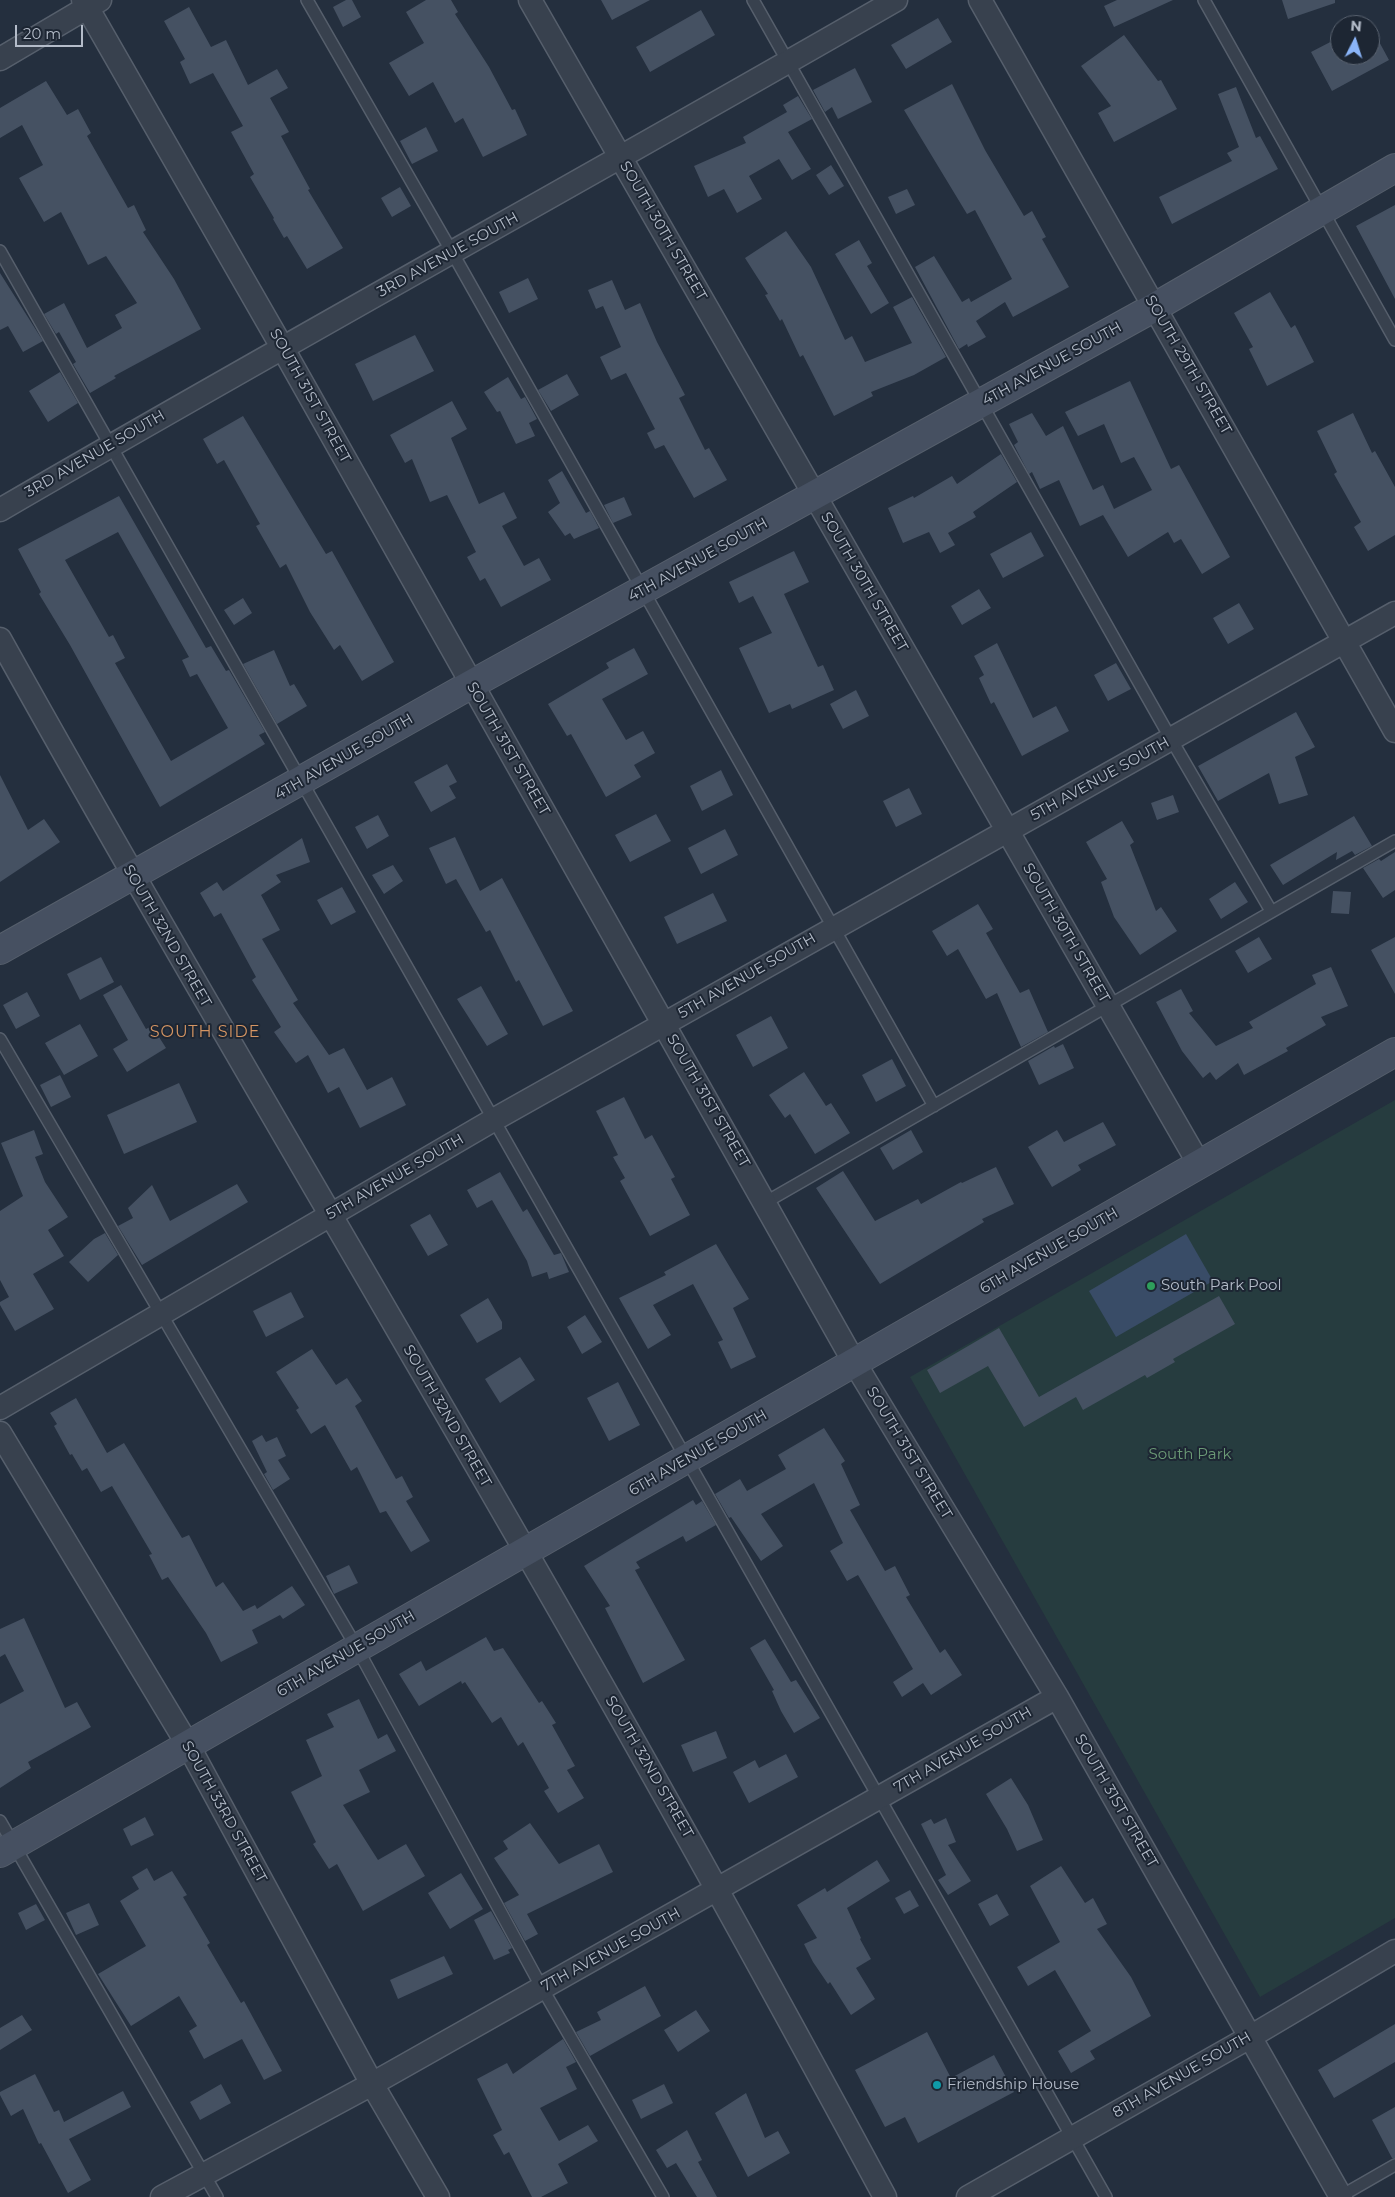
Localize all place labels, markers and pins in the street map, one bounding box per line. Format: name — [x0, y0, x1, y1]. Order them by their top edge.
place label: South Park Pool — [1161, 1277, 1281, 1295]
marker: South Park Pool — [1145, 1280, 1157, 1292]
place label: Friendship House — [947, 2076, 1079, 2094]
marker: Friendship House — [931, 2079, 943, 2091]

